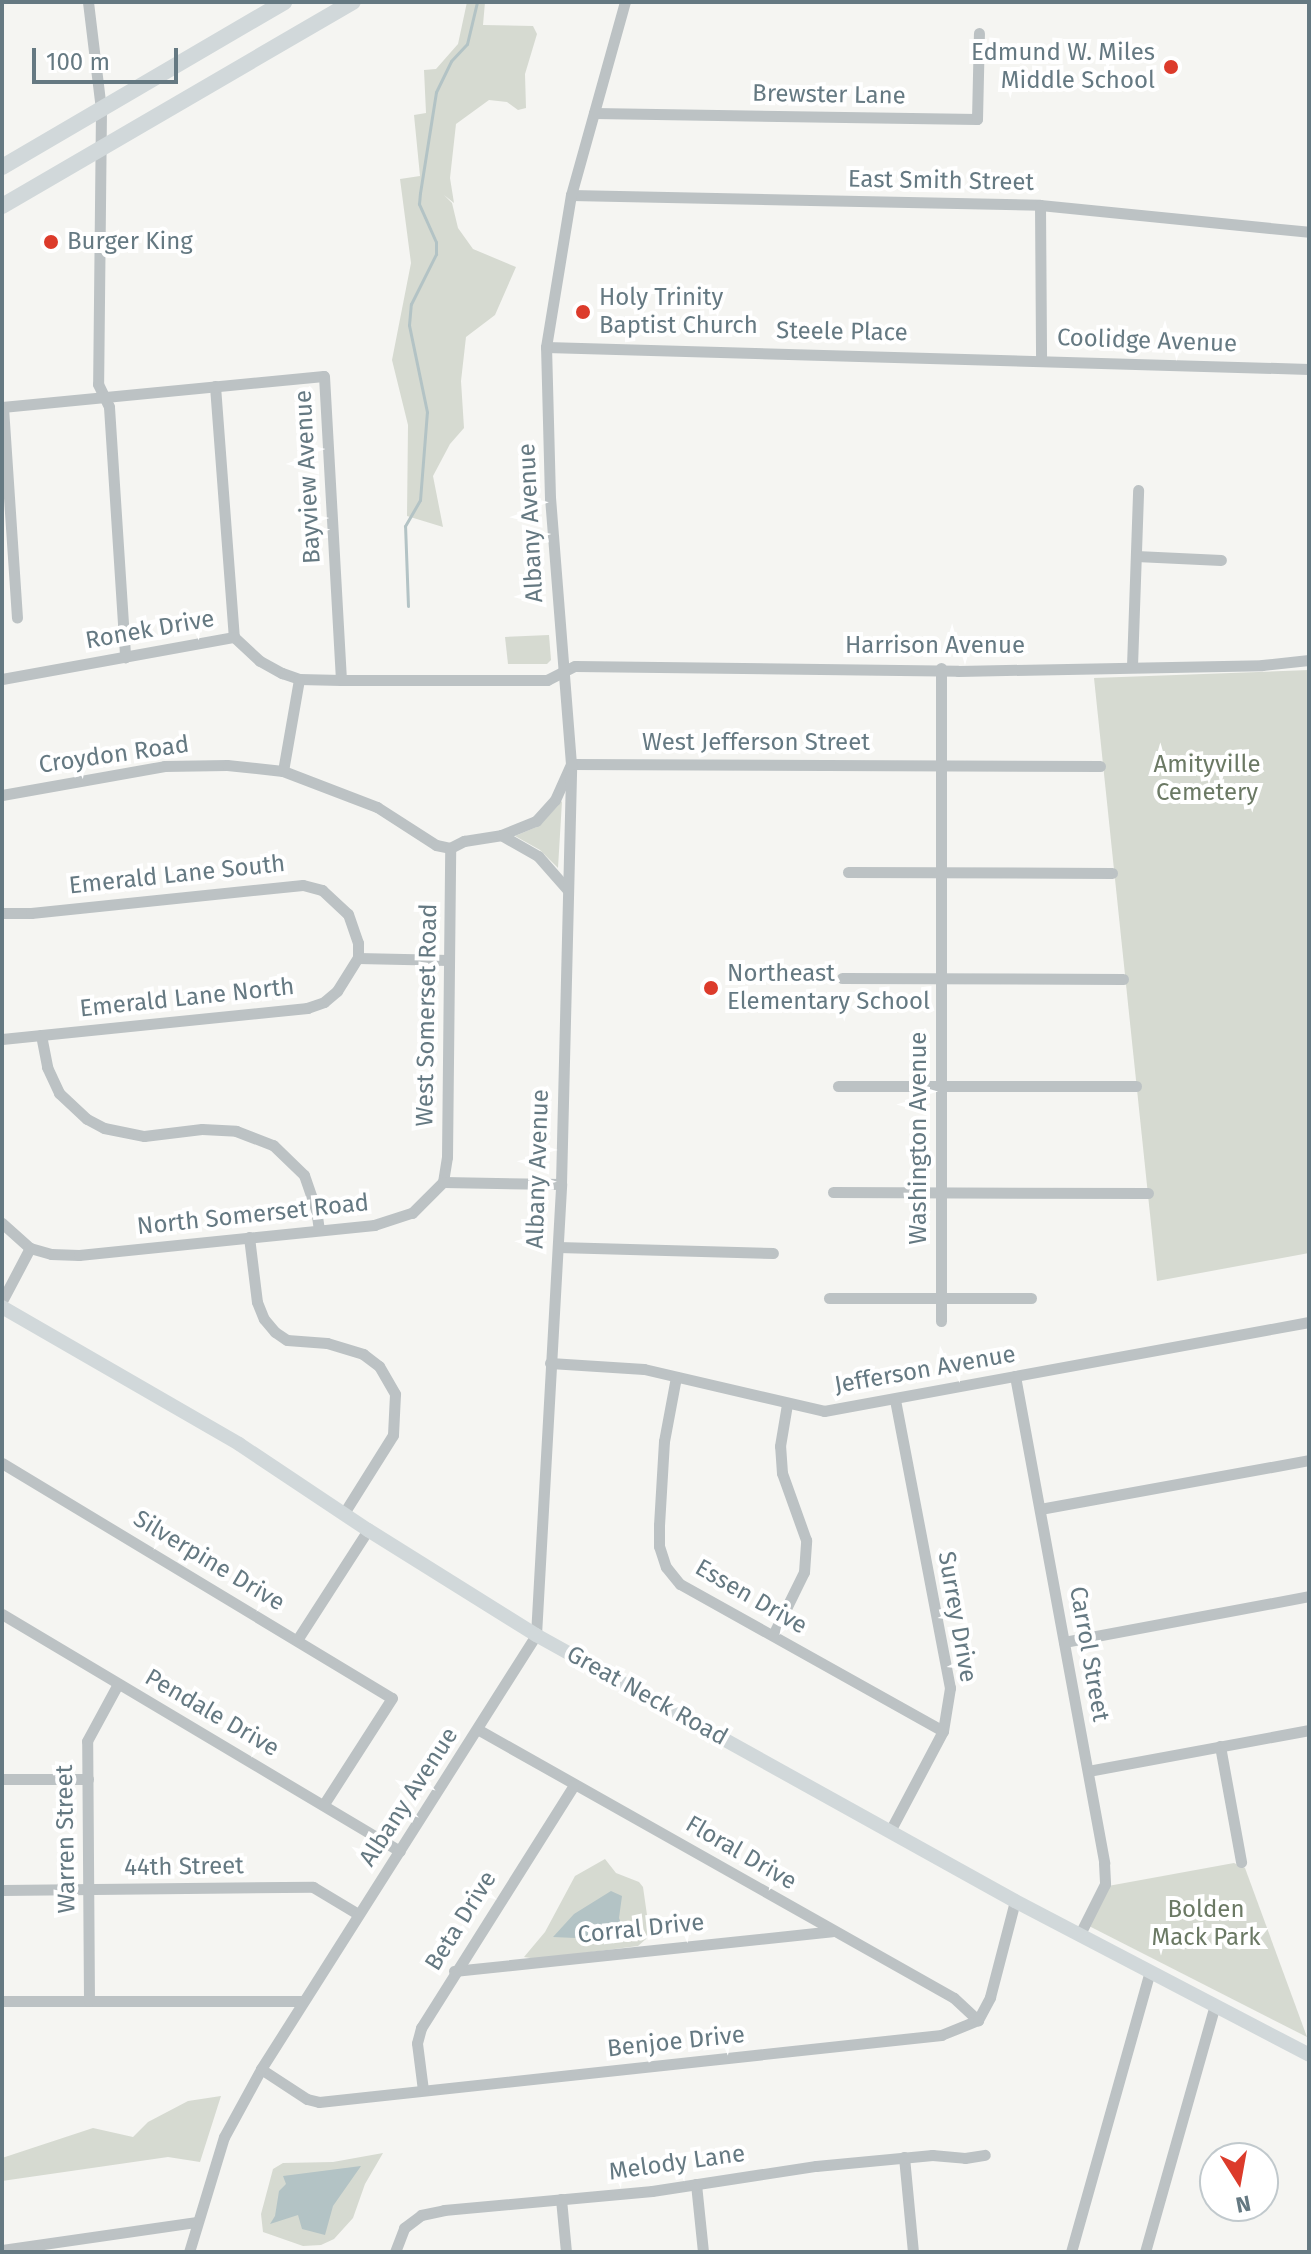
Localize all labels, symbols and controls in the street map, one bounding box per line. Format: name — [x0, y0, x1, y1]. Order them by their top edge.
scale bar — [36, 32, 182, 82]
place label: Edmund W. Miles Middle School — [971, 39, 1155, 95]
text: 100 m — [46, 48, 110, 76]
marker: Edmund W. Miles Middle School — [1162, 58, 1180, 76]
street label: Brewster Lane — [752, 79, 906, 111]
street label: East Smith Street — [848, 165, 1034, 197]
place label: Burger King — [67, 228, 193, 256]
marker: Burger King — [42, 233, 60, 251]
place label: Holy Trinity Baptist Church — [599, 284, 758, 340]
marker: Holy Trinity Baptist Church — [574, 303, 592, 321]
street label: Steele Place — [776, 316, 908, 348]
street label: Coolidge Avenue — [1056, 323, 1238, 359]
street label: Bayview Avenue — [289, 389, 327, 565]
street label: Albany Avenue — [512, 443, 550, 603]
street label: Ronek Drive — [83, 605, 217, 655]
street label: Harrison Avenue — [845, 632, 1025, 660]
street label: West Jefferson Street — [642, 729, 870, 757]
street label: Croydon Road — [37, 730, 191, 780]
park label: Amityville Cemetery — [1153, 751, 1261, 807]
street label: Emerald Lane South — [68, 849, 286, 901]
street label: West Somerset Road — [411, 903, 443, 1127]
place label: Northeast Elementary School — [727, 960, 930, 1016]
street label: Emerald Lane North — [78, 972, 296, 1024]
marker: Northeast Elementary School — [702, 979, 720, 997]
street label: Washington Avenue — [905, 1032, 933, 1244]
street label: Albany Avenue — [521, 1089, 555, 1249]
street label: North Somerset Road — [136, 1188, 370, 1242]
street label: Jefferson Avenue — [832, 1340, 1018, 1400]
street label: Silverpine Drive — [128, 1504, 290, 1618]
street label: Surrey Drive — [931, 1549, 983, 1685]
street label: Essen Drive — [690, 1553, 812, 1641]
street label: Carrol Street — [1063, 1584, 1115, 1724]
street label: Great Neck Road — [562, 1640, 732, 1752]
street label: Pendale Drive — [140, 1663, 284, 1763]
street label: Albany Avenue — [353, 1722, 465, 1872]
street label: Warren Street — [50, 1764, 82, 1914]
street label: Floral Drive — [680, 1810, 802, 1896]
street label: 44th Street — [124, 1852, 244, 1882]
street label: Beta Drive — [419, 1866, 503, 1976]
park label: Bolden Mack Park — [1151, 1896, 1261, 1952]
street label: Corral Drive — [576, 1908, 706, 1950]
street label: Benjoe Drive — [606, 2020, 746, 2064]
street label: Melody Lane — [607, 2139, 747, 2187]
north arrow — [1199, 2142, 1279, 2222]
text: N — [1234, 2189, 1253, 2219]

